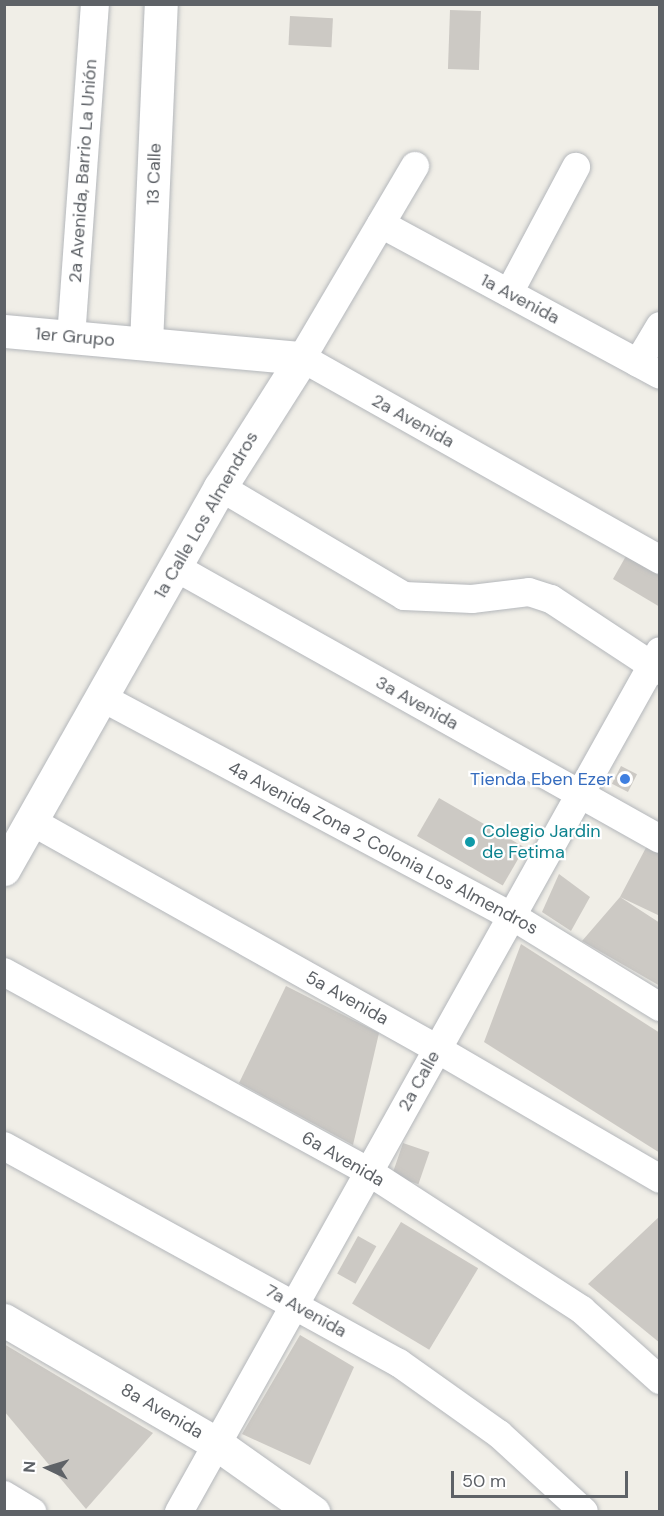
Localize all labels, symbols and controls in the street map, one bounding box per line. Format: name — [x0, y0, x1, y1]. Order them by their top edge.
street label: 2a Avenida, Barrio La Unión — [64, 58, 102, 284]
street label: 13 Calle — [142, 143, 166, 205]
street label: 1a Avenida — [477, 269, 563, 329]
street label: 1er Grupo — [34, 323, 116, 351]
street label: 2a Avenida — [368, 390, 458, 452]
street label: 1a Calle Los Almendros — [149, 428, 263, 602]
street label: 3a Avenida — [372, 671, 462, 735]
street label: 4a Avenida Zona 2 Colonia Los Almendros — [224, 757, 542, 939]
place label: Tienda Eben Ezer — [470, 768, 613, 790]
marker: Tienda Eben Ezer — [618, 772, 632, 786]
place label: Colegio Jardin de Fetima — [482, 821, 601, 864]
marker: Colegio Jardin de Fetima — [463, 835, 477, 849]
street label: 5a Avenida — [302, 966, 392, 1030]
street label: 2a Calle — [394, 1047, 444, 1115]
street label: 6a Avenida — [298, 1127, 388, 1191]
street label: 7a Avenida — [262, 1280, 350, 1342]
street label: 8a Avenida — [117, 1379, 207, 1443]
north arrow — [18, 1438, 78, 1498]
scale bar — [454, 1459, 631, 1497]
text: N — [19, 1460, 40, 1473]
text: 50 m — [462, 1469, 506, 1493]

